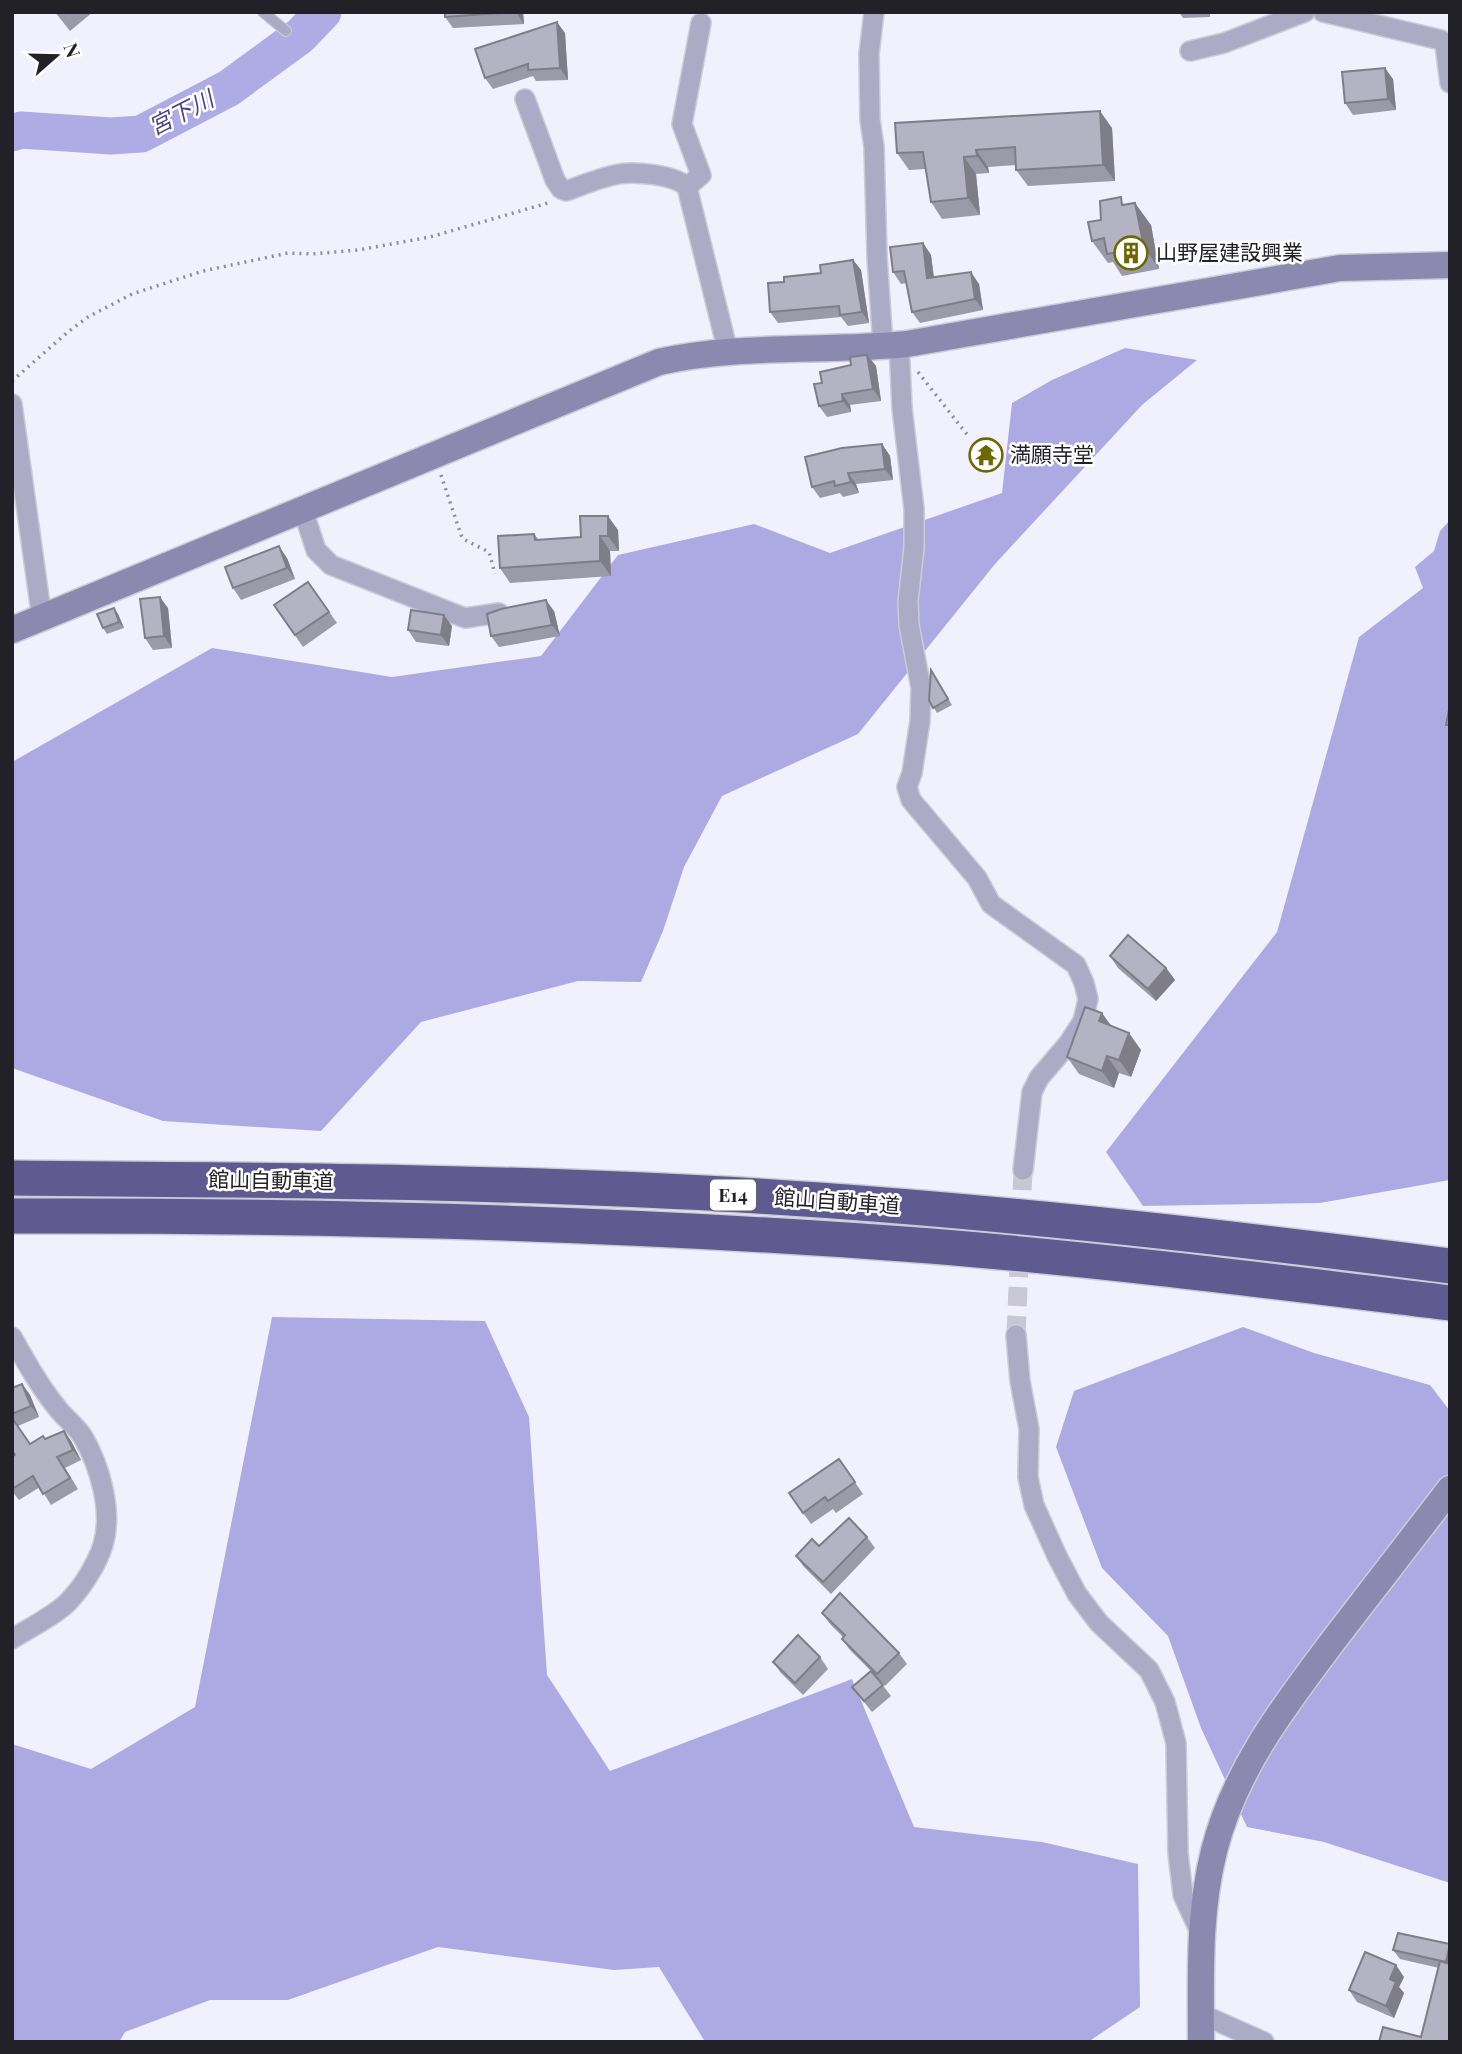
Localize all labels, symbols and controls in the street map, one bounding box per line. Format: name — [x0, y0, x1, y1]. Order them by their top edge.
north arrow — [21, 21, 91, 91]
text: N — [58, 39, 88, 61]
water label: 宮下川 — [143, 81, 221, 141]
building icon: 山野屋建設興業 — [1112, 234, 1150, 272]
place label: 山野屋建設興業 — [1156, 237, 1303, 265]
temple icon: 満願寺堂 — [967, 436, 1005, 474]
place label: 満願寺堂 — [1010, 439, 1094, 467]
street label: 館山自動車道 — [208, 1164, 334, 1194]
road number: E14 — [710, 1180, 756, 1210]
street label: 館山自動車道 — [773, 1182, 901, 1218]

